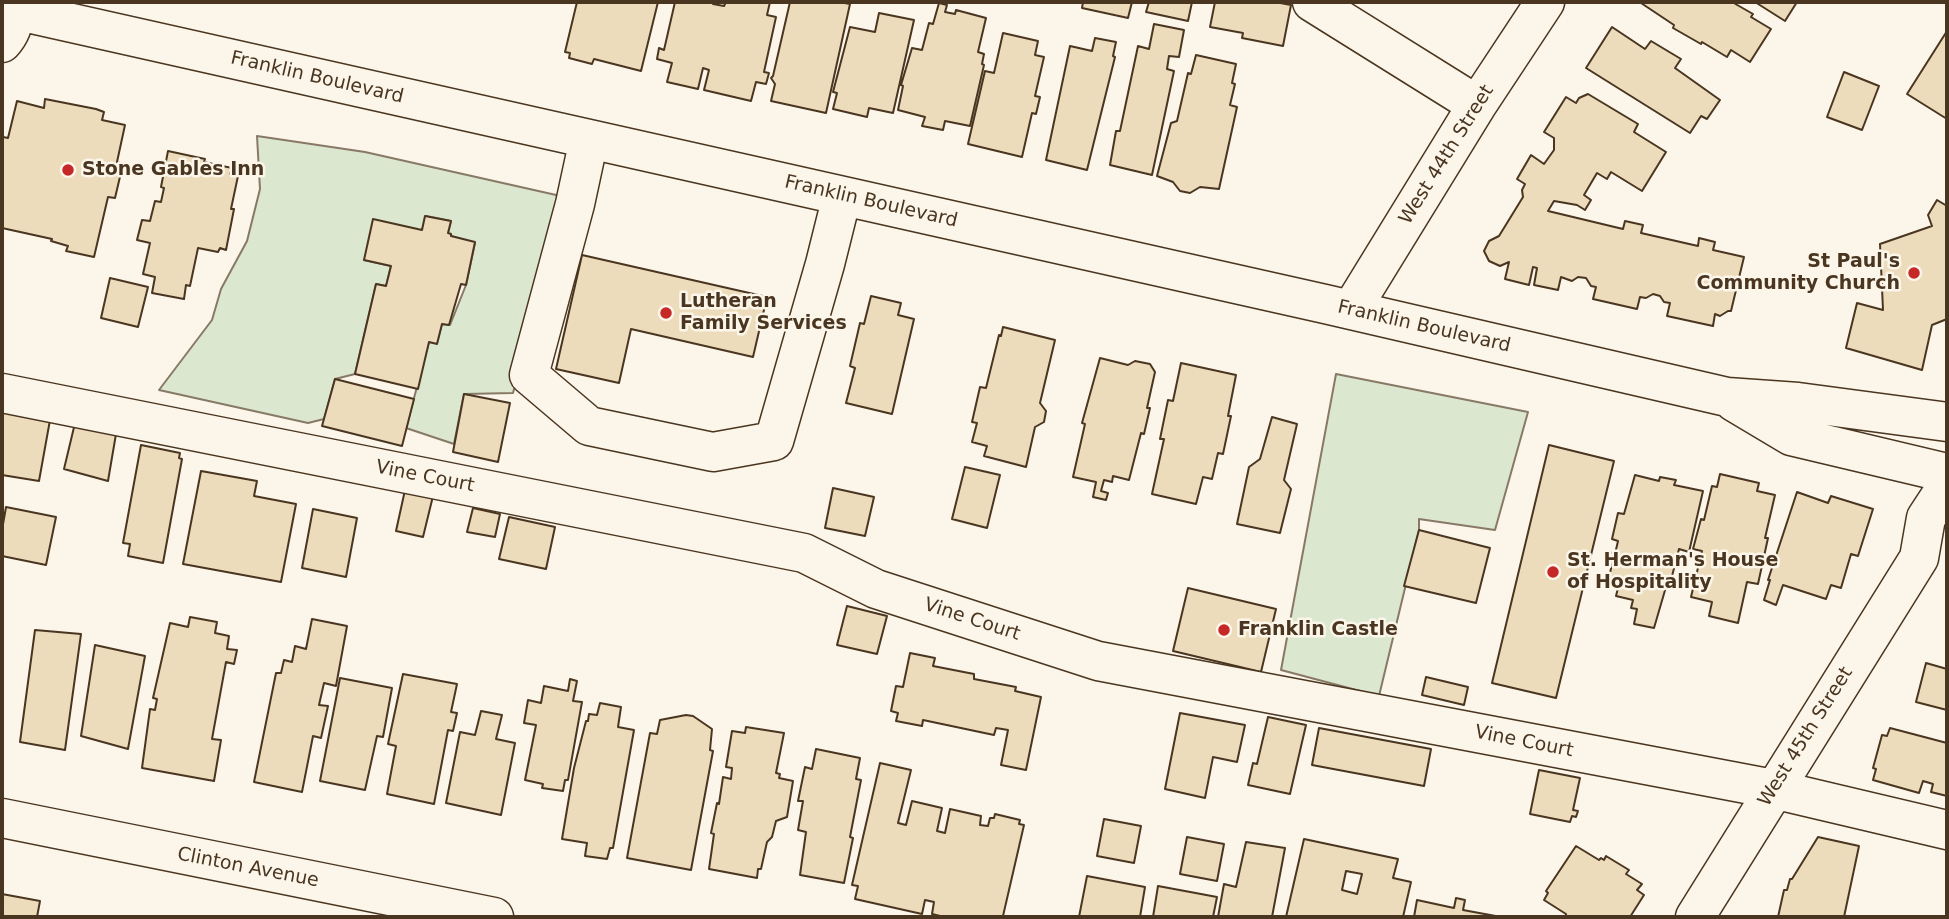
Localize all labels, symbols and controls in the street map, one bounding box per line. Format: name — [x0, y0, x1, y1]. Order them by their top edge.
street label: Franklin Boulevard — [228, 47, 406, 109]
street label: West 44th Street — [1395, 81, 1499, 229]
place label: Stone Gables Inn — [82, 159, 264, 181]
marker: Stone Gables Inn — [60, 162, 76, 178]
street label: Franklin Boulevard — [782, 171, 960, 233]
place label: St Paul's Community Church — [1697, 251, 1900, 295]
marker: St Paul's Community Church — [1906, 265, 1922, 281]
place label: Lutheran Family Services — [680, 291, 847, 335]
street label: Franklin Boulevard — [1335, 296, 1513, 358]
marker: Lutheran Family Services — [658, 305, 674, 321]
street label: Vine Court — [374, 456, 476, 498]
place label: St. Herman's House of Hospitality — [1567, 550, 1778, 594]
marker: St. Herman's House of Hospitality — [1545, 564, 1561, 580]
street label: Vine Court — [921, 594, 1023, 646]
place label: Franklin Castle — [1238, 619, 1398, 641]
marker: Franklin Castle — [1216, 622, 1232, 638]
street label: West 45th Street — [1754, 663, 1858, 811]
street label: Vine Court — [1473, 721, 1575, 763]
street label: Clinton Avenue — [175, 843, 321, 893]

